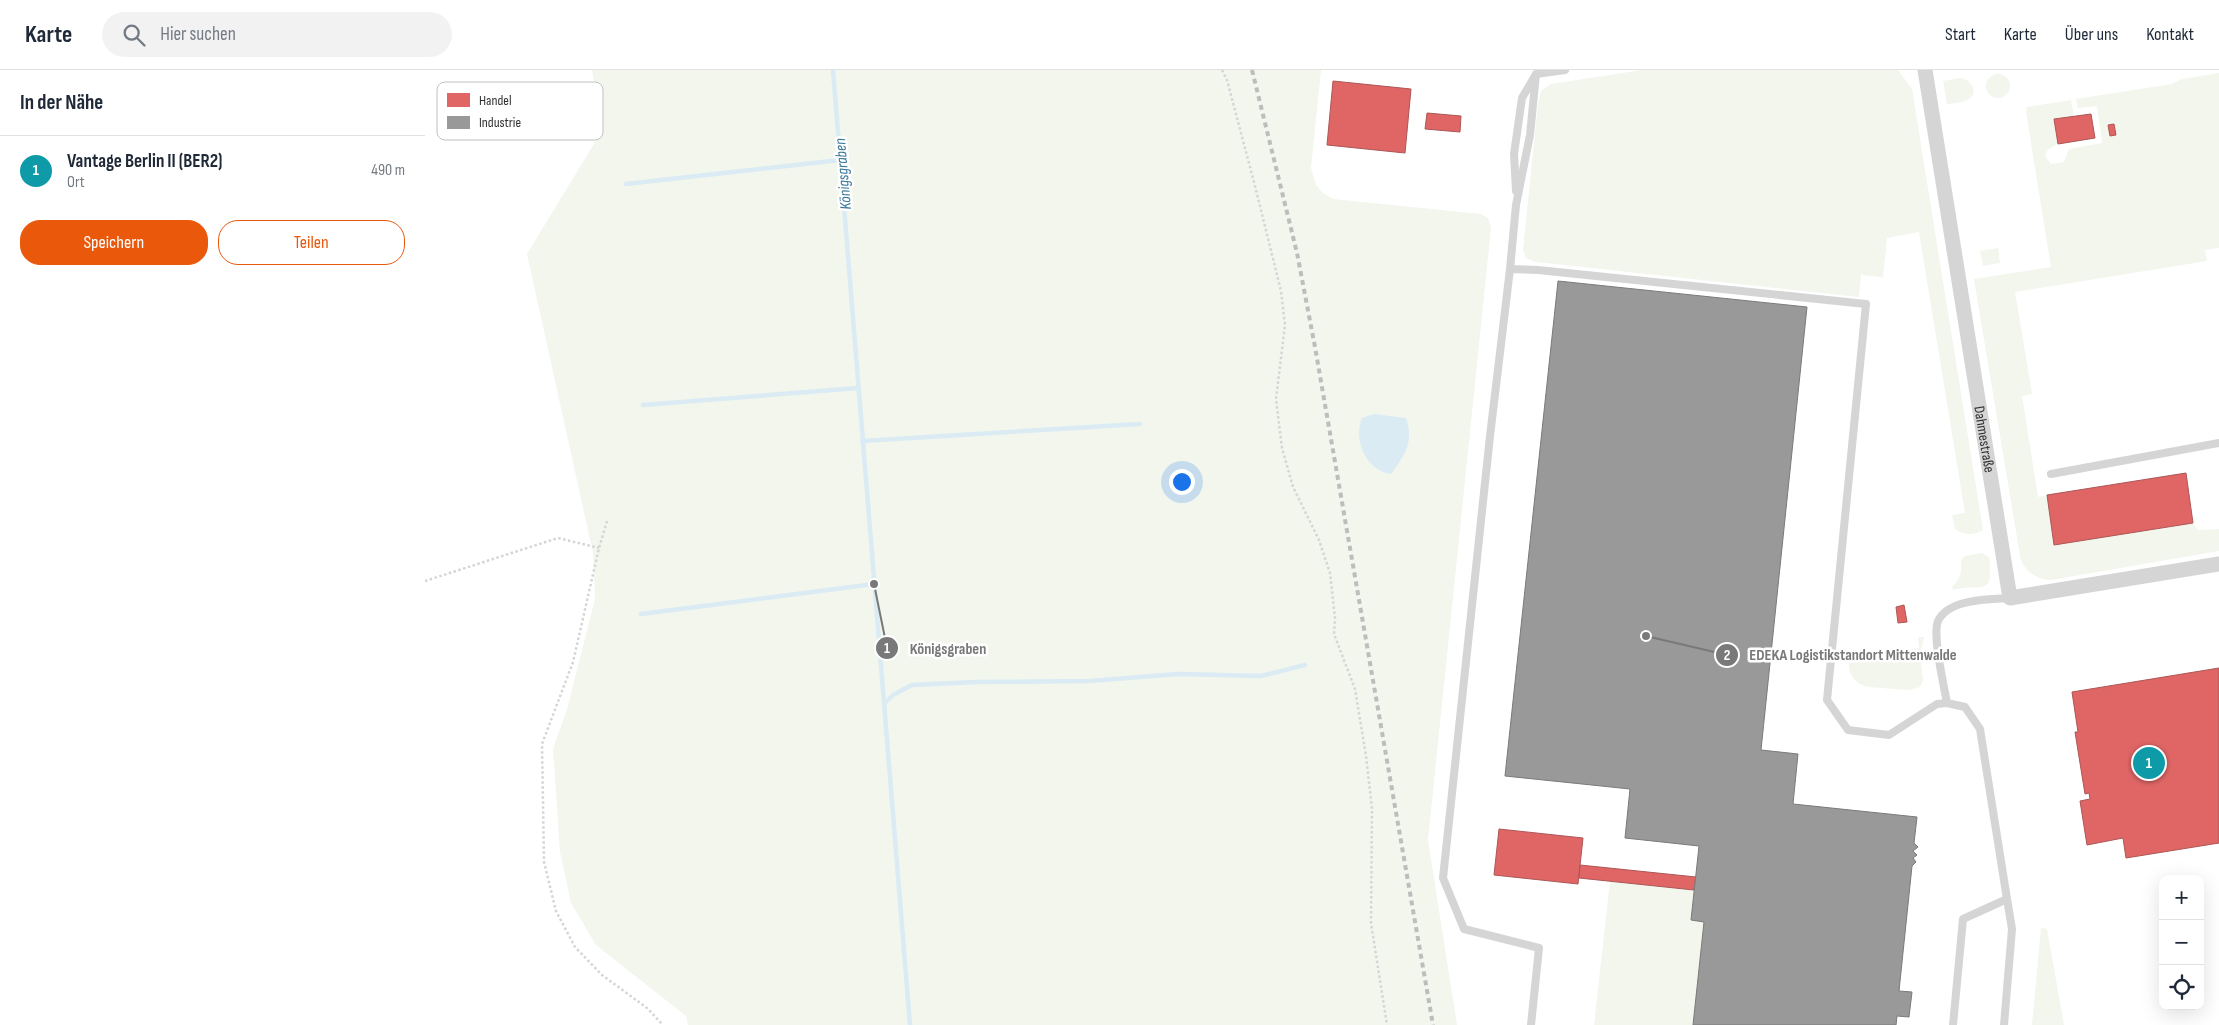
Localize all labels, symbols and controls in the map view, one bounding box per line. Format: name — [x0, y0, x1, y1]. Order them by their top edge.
search box — [102, 12, 452, 57]
text: Karte — [25, 20, 72, 49]
icon: search — [120, 21, 148, 49]
text: Hier suchen — [160, 23, 236, 46]
text: Start — [1945, 24, 1976, 45]
text: Karte — [2004, 24, 2037, 45]
text: Über uns — [2065, 24, 2118, 45]
text: Kontakt — [2146, 24, 2194, 45]
legend — [437, 82, 603, 140]
text: In der Nähe — [20, 90, 103, 115]
text: Handel — [479, 92, 512, 109]
text: Industrie — [479, 114, 521, 131]
water label: Königsgraben — [831, 137, 856, 210]
text: Vantage Berlin II (BER2) — [67, 150, 223, 173]
text: 1 — [33, 161, 39, 180]
text: 490 m — [371, 161, 405, 180]
text: Ort — [67, 173, 85, 192]
button: Speichern — [20, 220, 208, 265]
button: Teilen — [218, 220, 405, 265]
street label: Dahmestraße — [1969, 405, 1999, 474]
your location — [1169, 469, 1195, 495]
callout: Königsgraben — [875, 633, 996, 664]
text: 1 — [884, 639, 890, 658]
callout: EDEKA Logistikstandort Mittenwalde — [1715, 639, 1967, 670]
text: Königsgraben — [910, 640, 986, 659]
text: 2 — [1724, 646, 1730, 665]
text: EDEKA Logistikstandort Mittenwalde — [1749, 646, 1957, 665]
pin: 1 — [2133, 744, 2165, 782]
map controls — [2159, 875, 2204, 1010]
button: + — [2159, 875, 2204, 920]
button: − — [2159, 920, 2204, 965]
button: locate — [2159, 965, 2204, 1010]

